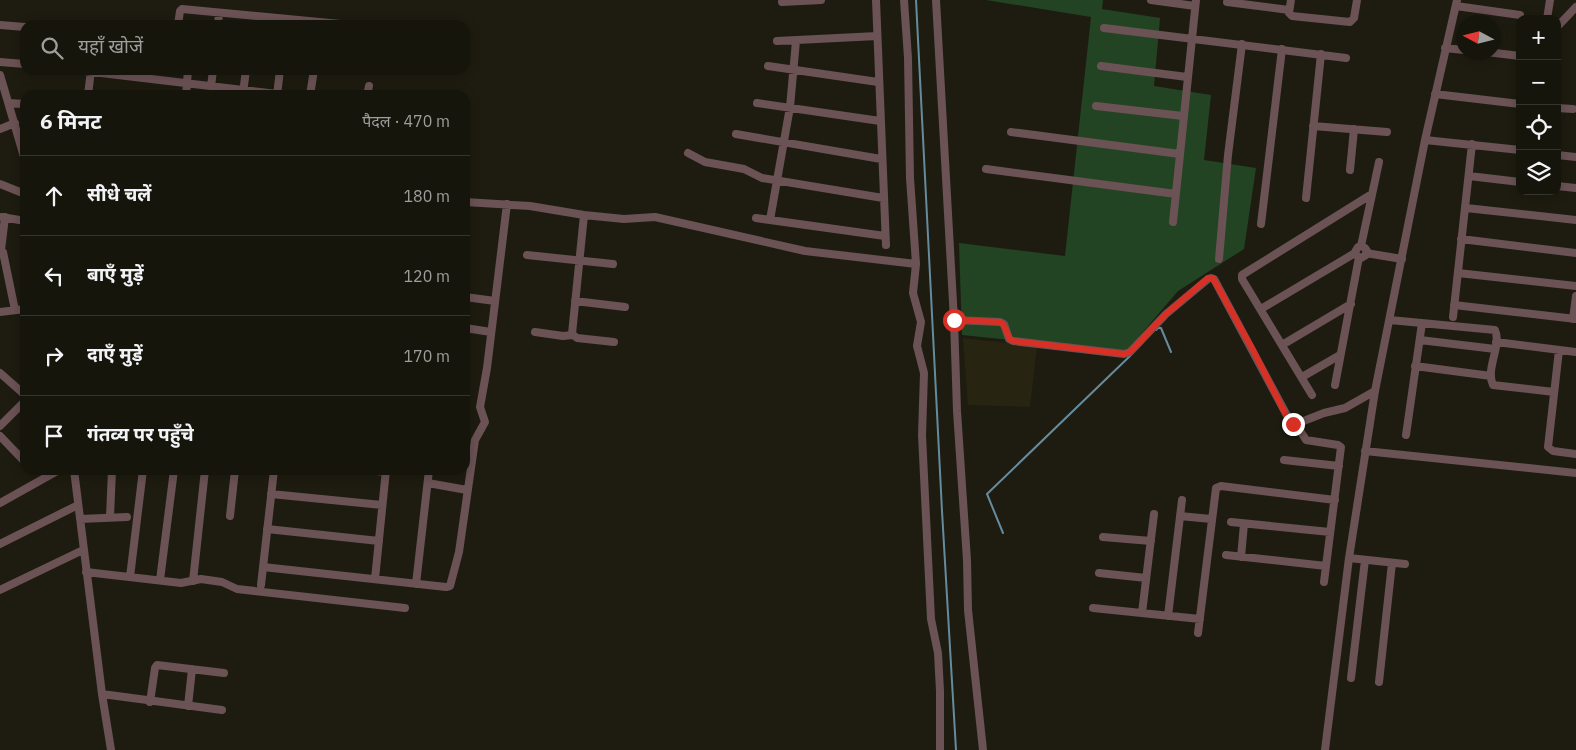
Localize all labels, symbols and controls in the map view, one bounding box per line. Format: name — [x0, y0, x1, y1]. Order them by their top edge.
north arrow — [1456, 15, 1501, 60]
map controls — [1516, 15, 1561, 195]
button: + — [1516, 15, 1561, 60]
search box — [20, 20, 470, 75]
icon: search — [38, 34, 66, 62]
text: यहाँ खोजें — [78, 34, 143, 58]
button: − — [1516, 60, 1561, 105]
button: locate — [1516, 105, 1561, 150]
text: 6 मिनट — [40, 107, 102, 135]
text: पैदल · 470 m — [362, 111, 450, 131]
button: layers — [1516, 150, 1561, 195]
icon: ahead — [40, 182, 68, 210]
text: सीधे चलें — [87, 182, 151, 206]
text: 180 m — [403, 186, 450, 206]
icon: left — [40, 262, 68, 290]
text: बाएँ मुड़ें — [87, 262, 144, 286]
text: 120 m — [403, 266, 450, 286]
route start — [943, 309, 966, 332]
icon: right — [40, 342, 68, 370]
text: दाएँ मुड़ें — [87, 342, 143, 366]
text: 170 m — [403, 346, 450, 366]
route end — [1282, 413, 1305, 436]
icon: arrive — [40, 422, 68, 450]
text: गंतव्य पर पहुँचे — [87, 422, 194, 446]

